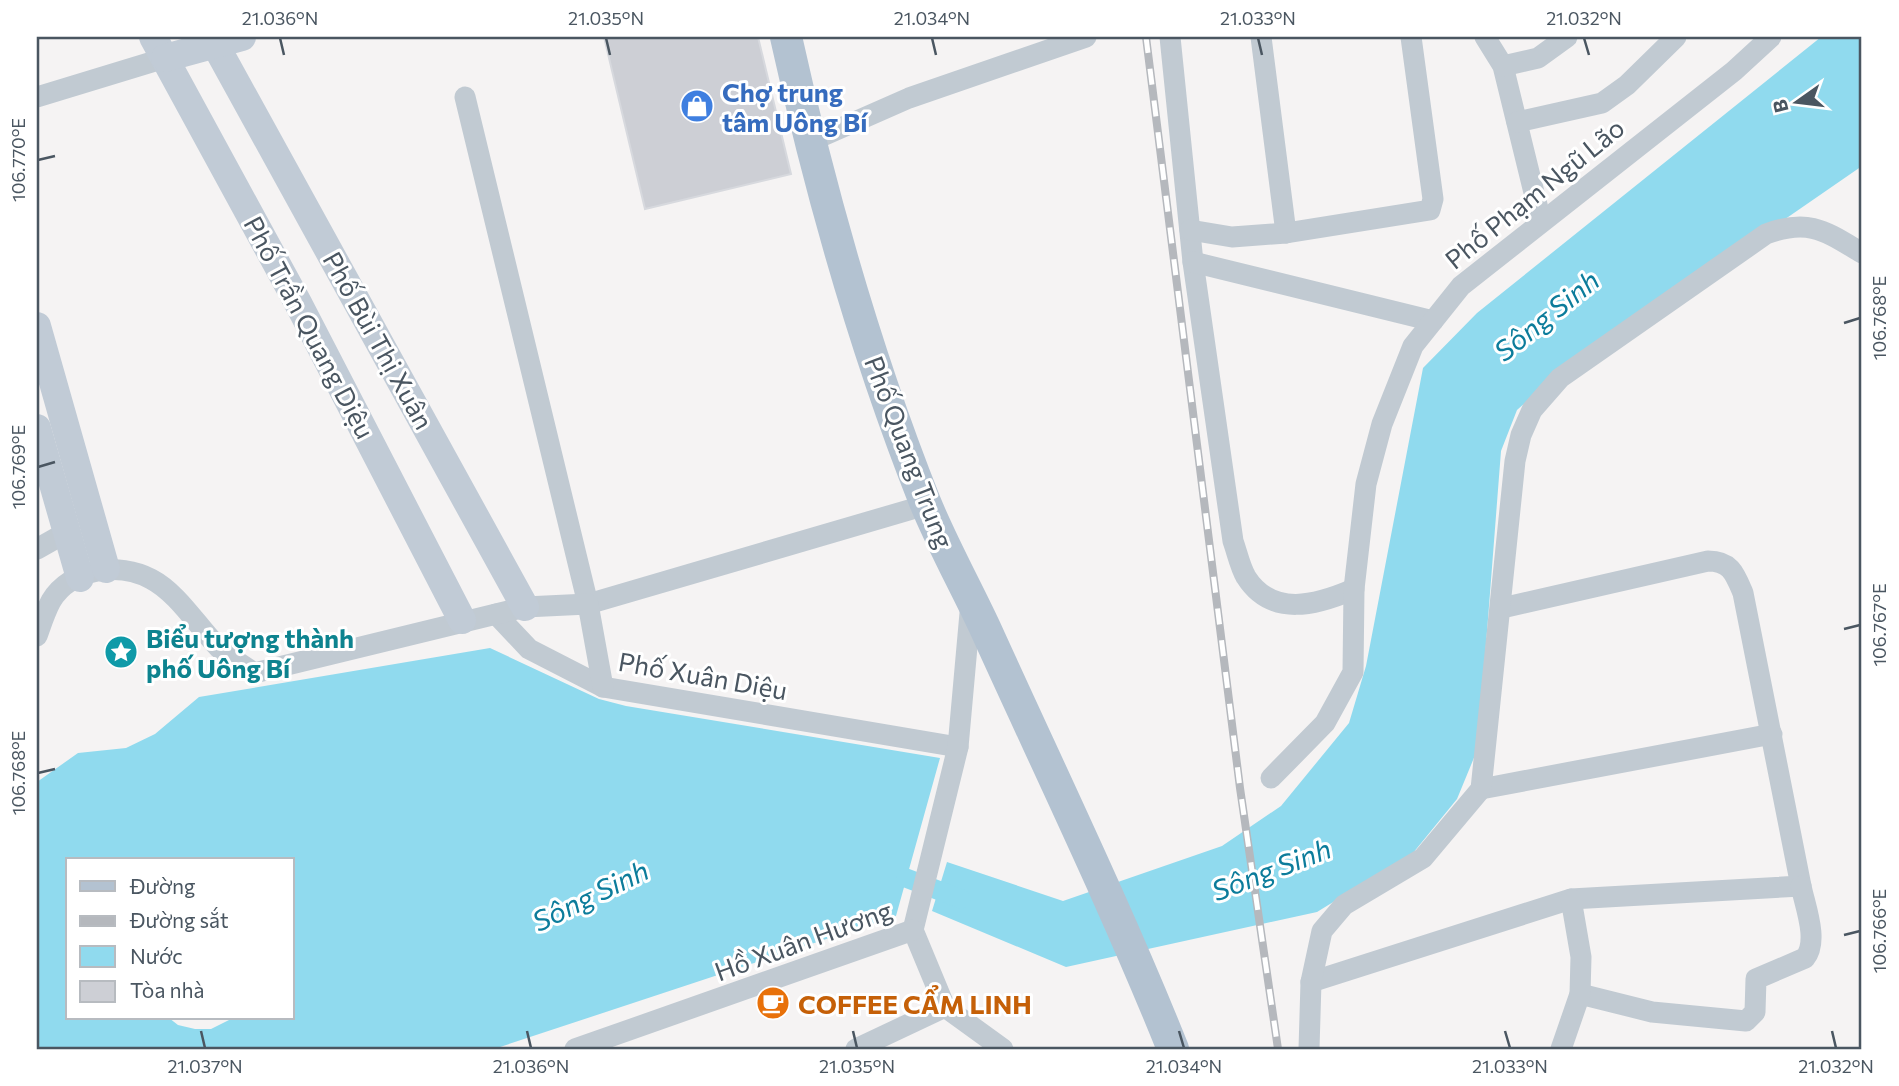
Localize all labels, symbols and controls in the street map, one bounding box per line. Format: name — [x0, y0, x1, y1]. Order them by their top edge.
text: 21.036°N — [242, 7, 318, 29]
text: 21.035°N — [568, 7, 644, 29]
text: 21.034°N — [894, 7, 970, 29]
text: 21.033°N — [1220, 7, 1296, 29]
text: 21.032°N — [1546, 7, 1622, 29]
north arrow — [1762, 66, 1832, 136]
place label: Chợ trung tâm Uông Bí — [722, 76, 869, 137]
shop icon: Chợ trung tâm Uông Bí — [678, 87, 716, 125]
text: B — [1767, 97, 1793, 115]
street label: Phố Phạm Ngũ Lão — [1438, 111, 1630, 275]
text: 106.770°E — [7, 118, 29, 202]
street label: Phố Trần Quang Diệu — [238, 211, 382, 443]
street label: Phố Bùi Thị Xuân — [317, 246, 441, 434]
water label: Sông Sinh — [1487, 262, 1605, 368]
text: 106.768°E — [1868, 276, 1890, 360]
street label: Phố Quang Trung — [859, 351, 961, 553]
text: 106.769°E — [7, 425, 29, 509]
text: 106.767°E — [1868, 583, 1890, 667]
place label: Biểu tượng thành phố Uông Bí — [146, 622, 354, 683]
place icon: Biểu tượng thành phố Uông Bí — [102, 633, 140, 671]
street label: Phố Xuân Diệu — [616, 645, 790, 705]
text: 106.768°E — [7, 731, 29, 815]
water label: Sông Sinh — [1206, 831, 1336, 907]
water label: Sông Sinh — [526, 852, 654, 938]
legend — [66, 858, 294, 1020]
text: Đường — [129, 873, 195, 898]
text: 106.766°E — [1868, 889, 1890, 973]
street label: Hồ Xuân Hương — [710, 894, 896, 986]
text: Đường sắt — [129, 907, 229, 932]
text: Nước — [130, 943, 183, 968]
text: Tòa nhà — [130, 977, 204, 1002]
cafe icon: COFFEE CẨM LINH — [754, 984, 792, 1022]
place label: COFFEE CẨM LINH — [798, 985, 1032, 1019]
text: 21.037°N — [167, 1055, 243, 1077]
text: 21.036°N — [493, 1055, 569, 1077]
text: 21.035°N — [819, 1055, 895, 1077]
text: 21.034°N — [1146, 1055, 1222, 1077]
text: 21.033°N — [1472, 1055, 1548, 1077]
text: 21.032°N — [1798, 1055, 1874, 1077]

